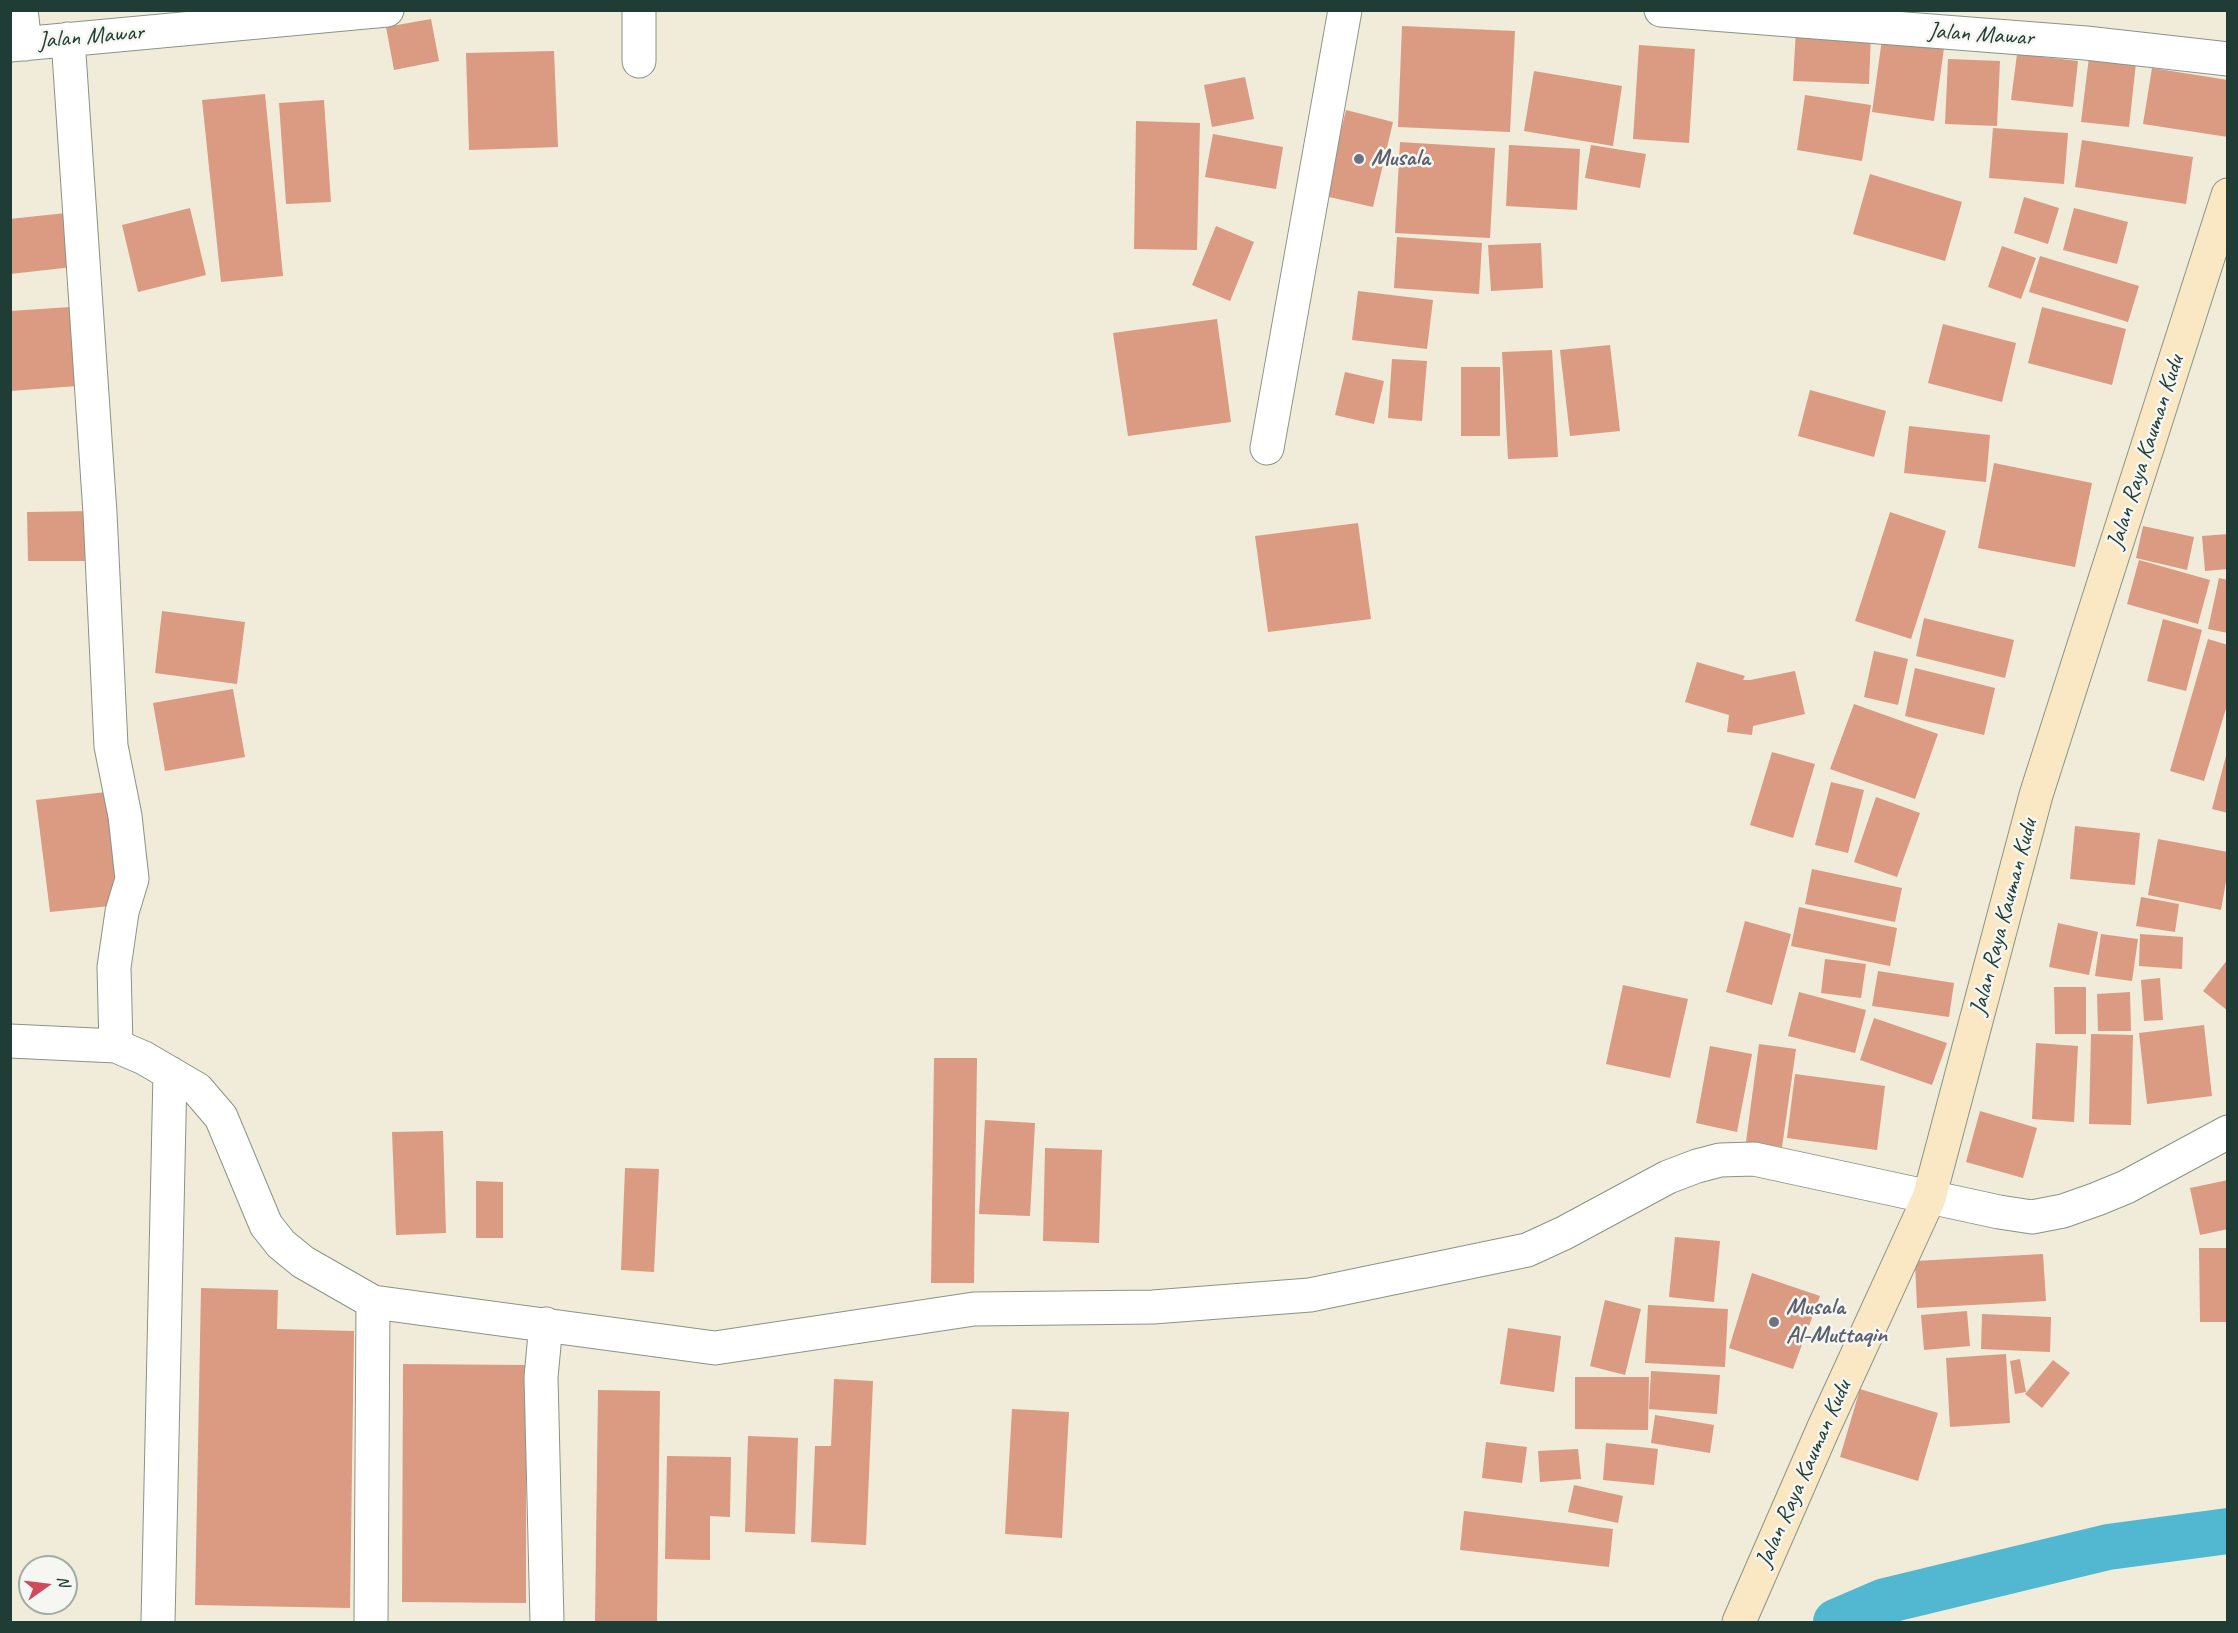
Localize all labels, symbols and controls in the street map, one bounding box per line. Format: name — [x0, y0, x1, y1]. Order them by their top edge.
street label: Jalan Mawar — [1927, 17, 2035, 53]
street label: Jalan Mawar — [37, 18, 145, 56]
place label: Musala — [1371, 145, 1430, 173]
marker: Musala — [1352, 152, 1366, 166]
street label: Jalan Raya Kauman Kudu — [2101, 351, 2191, 553]
street label: Jalan Raya Kauman Kudu — [1964, 816, 2044, 1018]
place label: Musala Al-Muttaqin — [1786, 1294, 1887, 1350]
marker: Musala Al-Muttaqin — [1767, 1315, 1781, 1329]
street label: Jalan Raya Kauman Kudu — [1750, 1376, 1858, 1572]
north arrow — [18, 1555, 78, 1615]
text: N — [53, 1574, 74, 1588]

